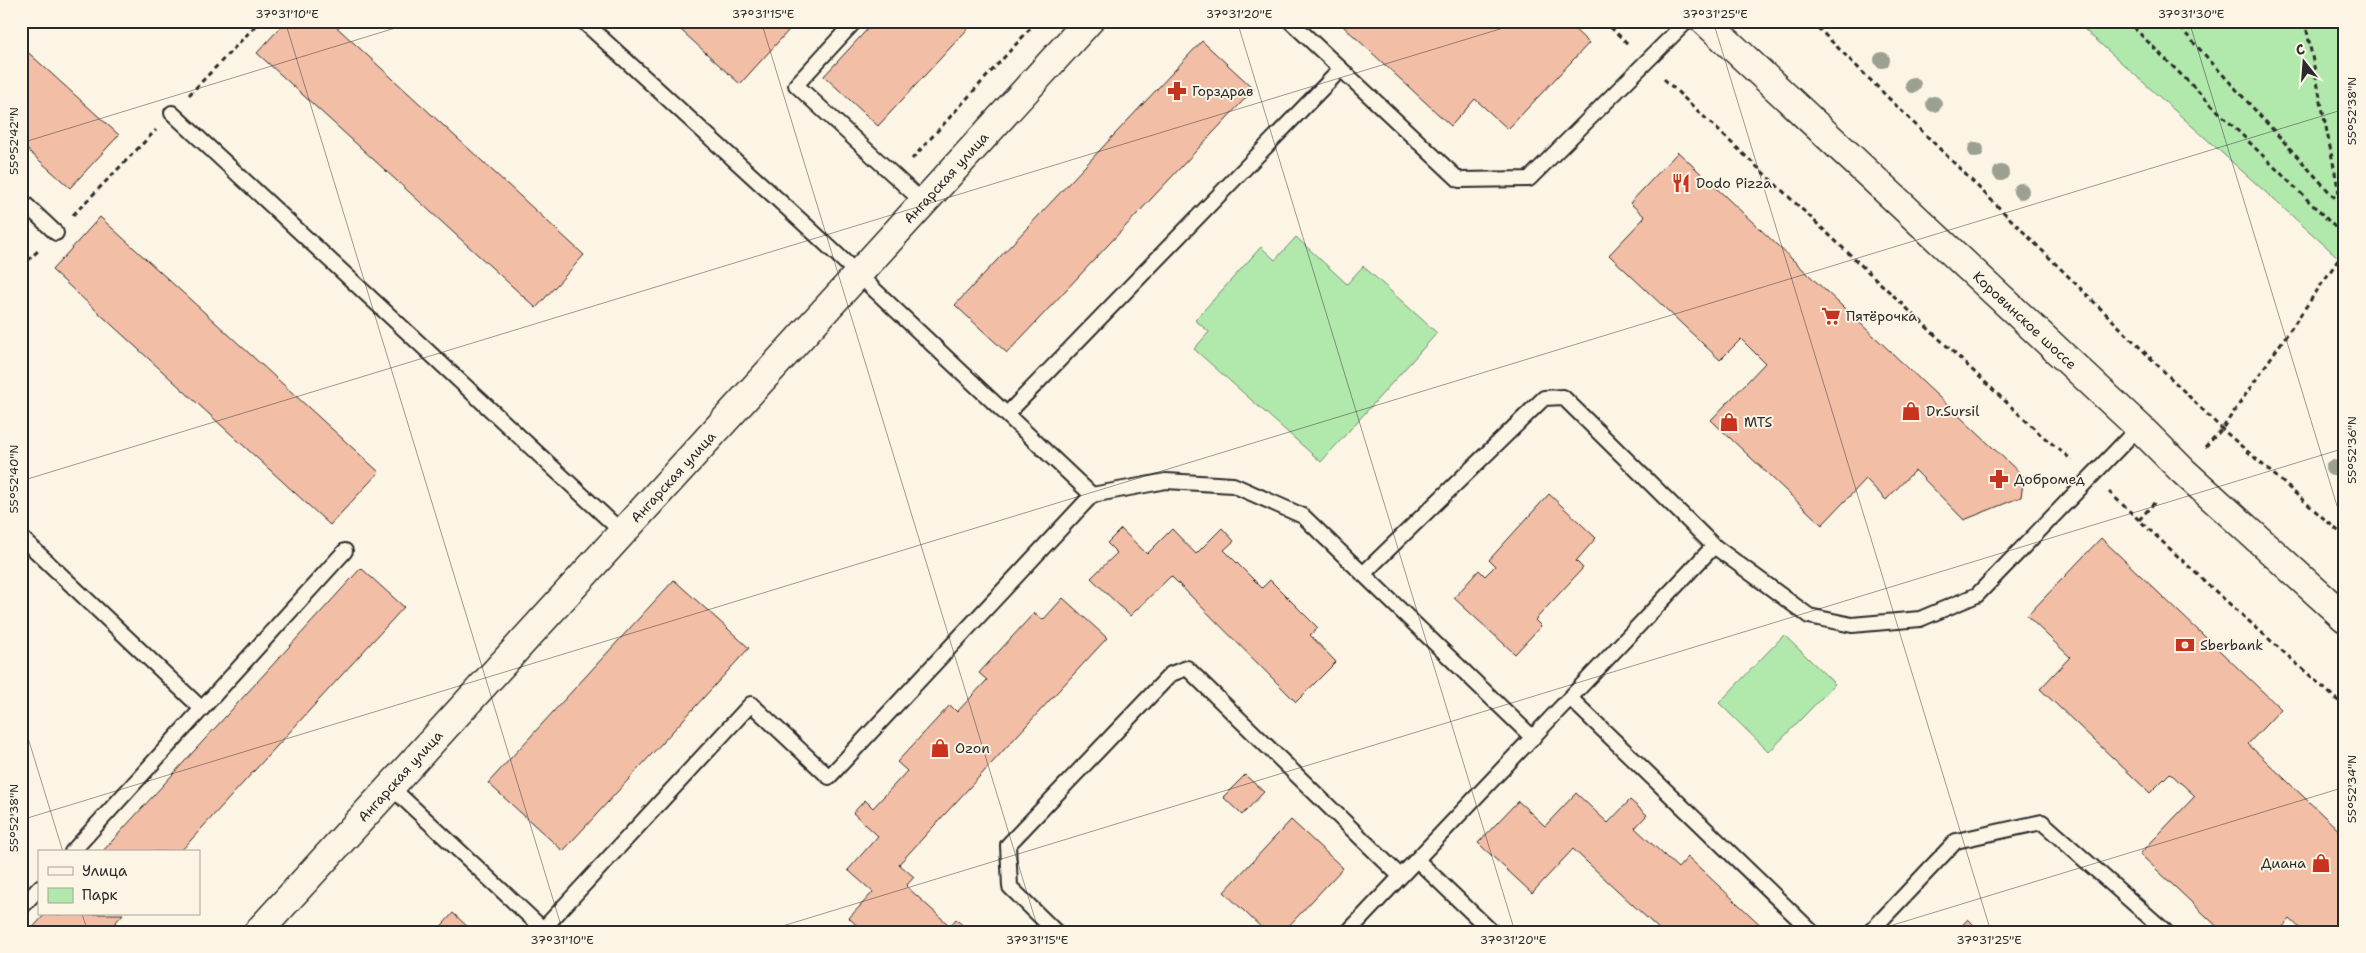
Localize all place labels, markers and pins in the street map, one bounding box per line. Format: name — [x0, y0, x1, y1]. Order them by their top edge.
pharmacy icon: Горздрав — [1166, 80, 1188, 102]
place label: Горздрав — [1192, 82, 1253, 100]
restaurant icon: Dodo Pizza — [1670, 172, 1692, 194]
place label: Dodo Pizza — [1696, 174, 1772, 192]
supermarket icon: Пятёрочка — [1820, 305, 1842, 327]
place label: Пятёрочка — [1846, 307, 1917, 325]
shop icon: Dr.Sursil — [1900, 400, 1922, 422]
place label: Dr.Sursil — [1926, 402, 1980, 420]
shop icon: MTS — [1718, 411, 1740, 433]
place label: MTS — [1744, 413, 1772, 431]
pharmacy icon: Добромед — [1988, 468, 2010, 490]
place label: Добромед — [2014, 470, 2085, 488]
bank icon: Sberbank — [2174, 634, 2196, 656]
place label: Sberbank — [2200, 636, 2263, 654]
shop icon: Ozon — [929, 737, 951, 759]
place label: Ozon — [955, 739, 990, 757]
shop icon: Диана — [2310, 852, 2332, 874]
place label: Диана — [2261, 854, 2306, 872]

